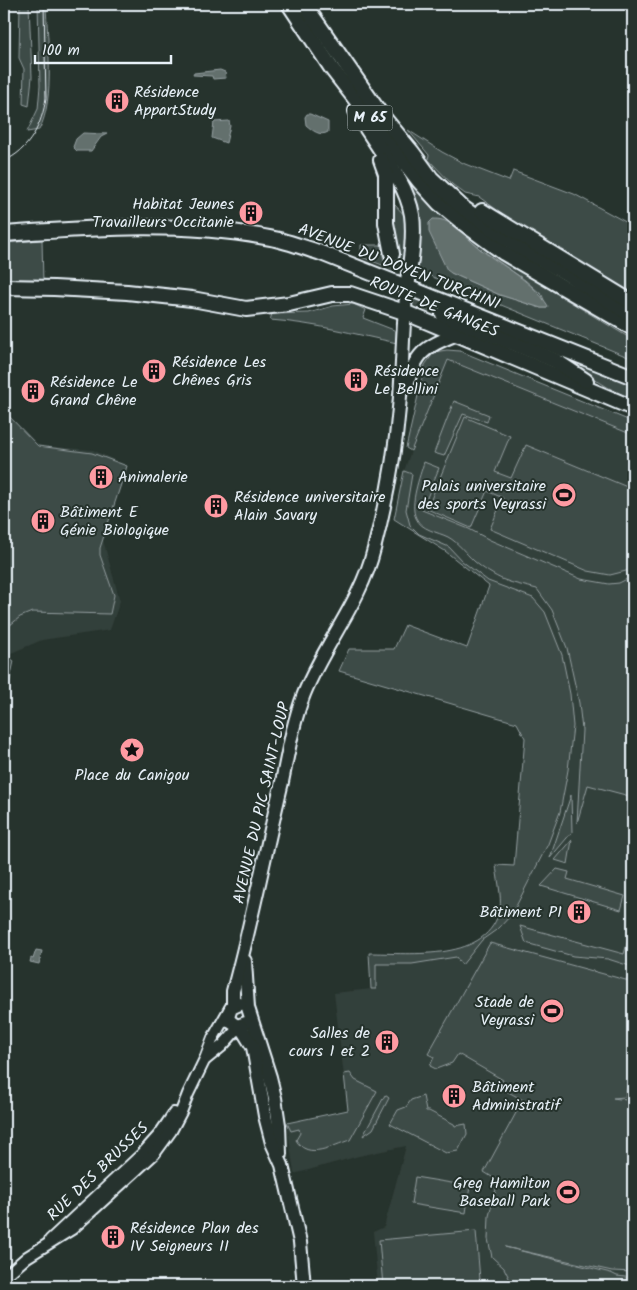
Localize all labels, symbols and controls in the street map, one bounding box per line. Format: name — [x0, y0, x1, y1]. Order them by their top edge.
scale bar — [35, 32, 171, 64]
text: 100 m — [42, 39, 80, 63]
place label: Résidence AppartStudy — [134, 80, 216, 123]
building icon: Résidence AppartStudy — [104, 88, 130, 114]
road number: M 65 — [348, 106, 392, 130]
place label: Habitat Jeunes Travailleurs Occitanie — [92, 192, 234, 235]
building icon: Habitat Jeunes Travailleurs Occitanie — [238, 200, 264, 226]
street label: AVENUE DU DOYEN TURCHINI — [294, 217, 504, 317]
street label: ROUTE DE GANGES — [366, 270, 503, 344]
place label: Résidence Les Chênes Gris — [172, 350, 266, 393]
building icon: Résidence Les Chênes Gris — [141, 358, 167, 384]
place label: Résidence Le Bellini — [374, 359, 439, 402]
building icon: Résidence Le Bellini — [343, 367, 369, 393]
place label: Résidence Le Grand Chêne — [50, 370, 137, 413]
building icon: Résidence Le Grand Chêne — [20, 378, 46, 404]
building icon: Animalerie — [88, 464, 114, 490]
place label: Animalerie — [118, 465, 188, 490]
place label: Palais universitaire des sports Veyrassi — [418, 474, 547, 517]
sports icon: Palais universitaire des sports Veyrassi — [551, 482, 577, 508]
place label: Résidence universitaire Alain Savary — [234, 485, 385, 528]
building icon: Résidence universitaire Alain Savary — [203, 493, 229, 519]
place label: Bâtiment E Génie Biologique — [60, 500, 169, 543]
building icon: Bâtiment E Génie Biologique — [30, 508, 56, 534]
street label: AVENUE DU PIC SAINT-LOUP — [227, 699, 297, 906]
place icon: Place du Canigou — [119, 737, 145, 763]
place label: Place du Canigou — [75, 763, 190, 788]
building icon: Bâtiment P1 — [566, 899, 592, 925]
place label: Bâtiment P1 — [479, 900, 562, 925]
place label: Stade de Veyrassi — [475, 990, 535, 1033]
sports icon: Stade de Veyrassi — [539, 998, 565, 1024]
place label: Salles de cours 1 et 2 — [289, 1021, 370, 1064]
building icon: Salles de cours 1 et 2 — [374, 1029, 400, 1055]
place label: Bâtiment Administratif — [472, 1075, 562, 1118]
building icon: Bâtiment Administratif — [441, 1083, 467, 1109]
street label: RUE DES BRUSSES — [41, 1116, 155, 1227]
place label: Greg Hamilton Baseball Park — [453, 1171, 550, 1214]
sports icon: Greg Hamilton Baseball Park — [555, 1179, 581, 1205]
place label: Résidence Plan des IV Seigneurs II — [130, 1216, 259, 1259]
building icon: Résidence Plan des IV Seigneurs II — [100, 1224, 126, 1250]

